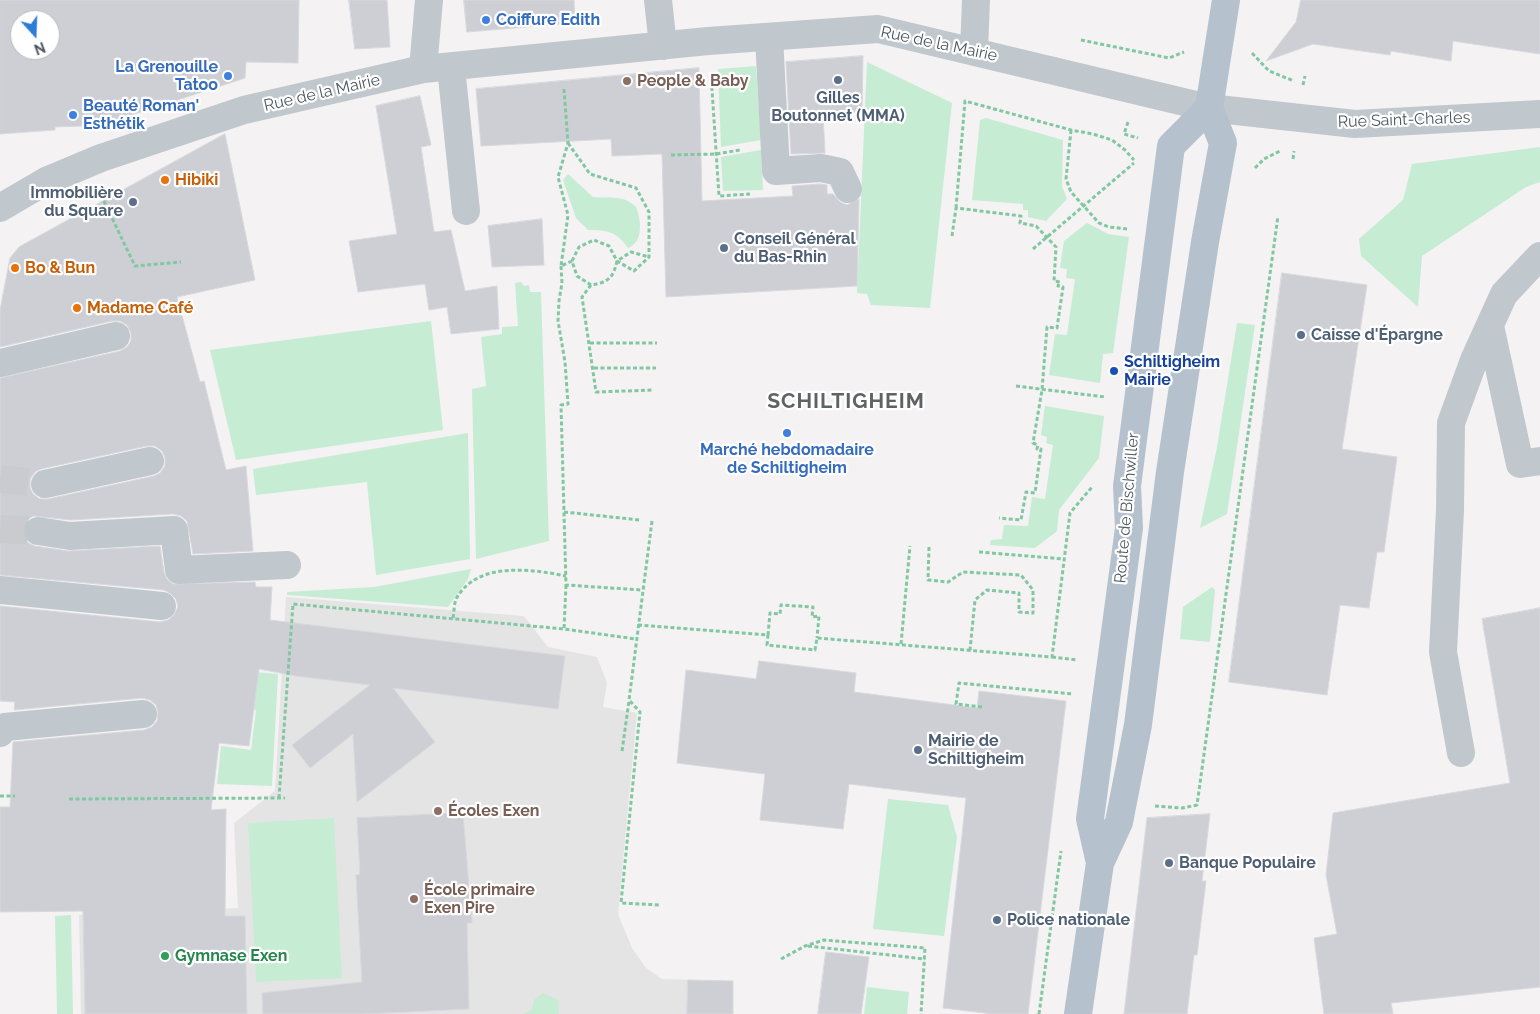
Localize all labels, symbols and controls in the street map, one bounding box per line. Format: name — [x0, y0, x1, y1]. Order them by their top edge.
north arrow — [10, 10, 60, 60]
place label: Coiffure Edith — [496, 10, 600, 30]
marker: Coiffure Edith — [480, 14, 492, 26]
street label: Rue de la Mairie — [879, 22, 999, 66]
text: N — [32, 39, 48, 58]
place label: La Grenouille Tatoo — [115, 57, 218, 95]
marker: La Grenouille Tatoo — [222, 70, 234, 82]
street label: Rue de la Mairie — [262, 70, 382, 116]
place label: People & Baby — [637, 71, 749, 91]
marker: Gilles Boutonnet (MMA) — [832, 74, 844, 86]
marker: People & Baby — [621, 75, 633, 87]
place label: Gilles Boutonnet (MMA) — [771, 88, 905, 126]
place label: Beauté Roman' Esthétik — [83, 96, 199, 134]
street label: Rue Saint-Charles — [1337, 108, 1471, 132]
marker: Beauté Roman' Esthétik — [67, 109, 79, 121]
place label: Hibiki — [175, 170, 218, 190]
marker: Hibiki — [159, 174, 171, 186]
place label: Immobilière du Square — [30, 183, 123, 221]
marker: Immobilière du Square — [127, 196, 139, 208]
place label: Conseil Général du Bas-Rhin — [734, 229, 856, 267]
marker: Conseil Général du Bas-Rhin — [718, 242, 730, 254]
place label: Bo & Bun — [25, 258, 95, 278]
marker: Bo & Bun — [9, 262, 21, 274]
place label: Madame Café — [87, 298, 193, 318]
marker: Madame Café — [71, 302, 83, 314]
place label: Caisse d'Épargne — [1311, 325, 1443, 345]
marker: Caisse d'Épargne — [1295, 329, 1307, 341]
place label: Schiltigheim Mairie — [1124, 352, 1220, 390]
marker: Schiltigheim Mairie — [1108, 365, 1120, 377]
district label: SCHILTIGHEIM — [766, 389, 926, 415]
marker: Marché hebdomadaire de Schiltigheim — [781, 427, 793, 439]
street label: Route de Bischwiller — [1111, 432, 1143, 584]
place label: Marché hebdomadaire de Schiltigheim — [700, 440, 874, 478]
place label: Mairie de Schiltigheim — [928, 731, 1024, 769]
marker: Mairie de Schiltigheim — [912, 744, 924, 756]
place label: Écoles Exen — [448, 801, 539, 821]
marker: Écoles Exen — [432, 805, 444, 817]
place label: Banque Populaire — [1179, 853, 1316, 873]
marker: Banque Populaire — [1163, 857, 1175, 869]
place label: École primaire Exen Pire — [424, 880, 535, 918]
marker: École primaire Exen Pire — [408, 893, 420, 905]
place label: Police nationale — [1007, 910, 1130, 930]
marker: Police nationale — [991, 914, 1003, 926]
place label: Gymnase Exen — [175, 946, 287, 966]
marker: Gymnase Exen — [159, 950, 171, 962]

